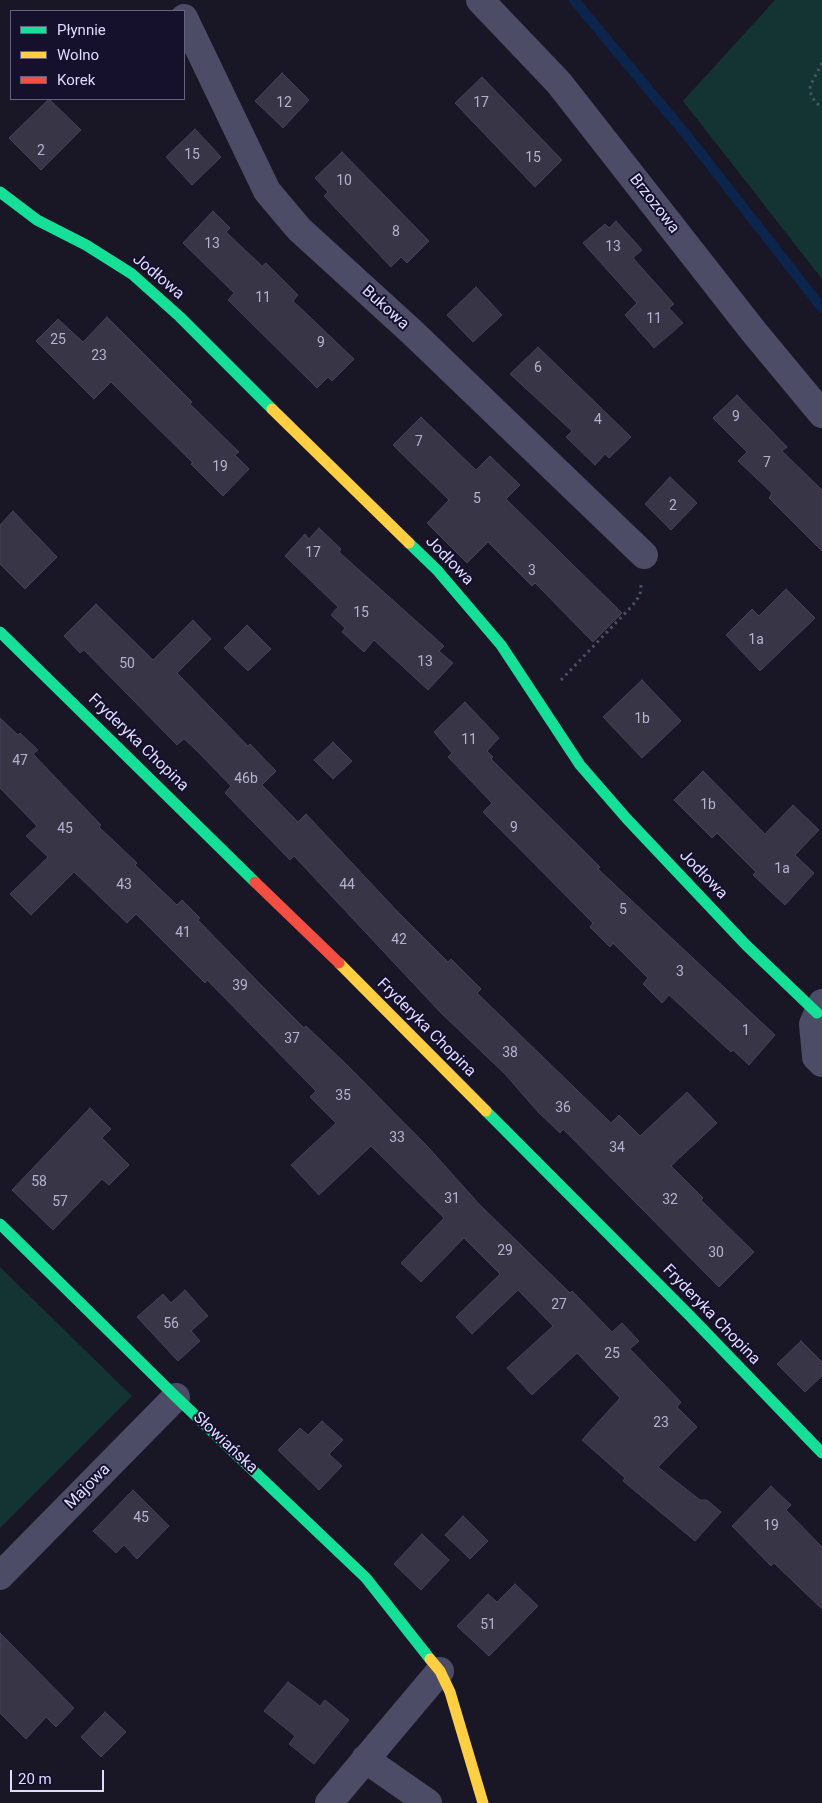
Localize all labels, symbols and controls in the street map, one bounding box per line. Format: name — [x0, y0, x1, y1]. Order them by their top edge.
legend — [10, 10, 185, 100]
text: Płynnie — [57, 21, 106, 39]
text: Wolno — [57, 46, 99, 64]
text: Korek — [57, 71, 95, 89]
house number: 12 — [276, 95, 292, 111]
house number: 17 — [473, 95, 489, 111]
house number: 2 — [37, 143, 45, 159]
house number: 15 — [184, 147, 200, 163]
house number: 15 — [525, 150, 541, 166]
street label: Brzozowa — [625, 171, 683, 237]
house number: 10 — [336, 173, 352, 189]
house number: 8 — [392, 224, 400, 240]
house number: 13 — [204, 236, 220, 252]
house number: 13 — [605, 239, 621, 255]
street label: Jodłowa — [128, 250, 188, 304]
street label: Bukowa — [357, 282, 413, 334]
house number: 11 — [255, 290, 271, 306]
house number: 11 — [646, 311, 662, 327]
house number: 25 — [50, 332, 66, 348]
house number: 9 — [317, 335, 325, 351]
house number: 23 — [91, 348, 107, 364]
house number: 6 — [534, 360, 542, 376]
house number: 9 — [732, 409, 740, 425]
house number: 4 — [594, 412, 602, 428]
house number: 7 — [415, 434, 423, 450]
house number: 7 — [763, 455, 771, 471]
house number: 19 — [212, 459, 228, 475]
house number: 5 — [473, 491, 481, 507]
house number: 2 — [669, 498, 677, 514]
street label: Jodłowa — [421, 532, 477, 590]
house number: 17 — [305, 545, 321, 561]
house number: 3 — [528, 563, 536, 579]
house number: 15 — [353, 605, 369, 621]
house number: 1a — [748, 632, 764, 648]
house number: 13 — [417, 654, 433, 670]
house number: 50 — [119, 656, 135, 672]
street label: Fryderyka Chopina — [84, 690, 192, 796]
house number: 1b — [634, 711, 650, 727]
house number: 11 — [461, 732, 477, 748]
house number: 47 — [12, 753, 28, 769]
house number: 46b — [234, 771, 258, 787]
house number: 1b — [700, 797, 716, 813]
house number: 9 — [510, 820, 518, 836]
house number: 45 — [57, 821, 73, 837]
street label: Jodłowa — [675, 846, 731, 904]
house number: 1a — [774, 861, 790, 877]
house number: 43 — [116, 877, 132, 893]
house number: 44 — [339, 877, 355, 893]
house number: 5 — [619, 902, 627, 918]
house number: 41 — [175, 925, 191, 941]
house number: 42 — [391, 932, 407, 948]
house number: 3 — [676, 964, 684, 980]
street label: Fryderyka Chopina — [373, 975, 479, 1081]
house number: 39 — [232, 978, 248, 994]
house number: 1 — [742, 1023, 750, 1039]
house number: 37 — [284, 1031, 300, 1047]
house number: 38 — [502, 1045, 518, 1061]
house number: 35 — [335, 1088, 351, 1104]
house number: 36 — [555, 1100, 571, 1116]
house number: 33 — [389, 1130, 405, 1146]
house number: 34 — [609, 1140, 625, 1156]
house number: 58 — [31, 1174, 47, 1190]
house number: 31 — [444, 1191, 460, 1207]
house number: 32 — [662, 1192, 678, 1208]
house number: 57 — [52, 1194, 68, 1210]
house number: 29 — [497, 1243, 513, 1259]
house number: 30 — [708, 1245, 724, 1261]
street label: Fryderyka Chopina — [658, 1261, 764, 1369]
house number: 27 — [551, 1297, 567, 1313]
house number: 56 — [163, 1316, 179, 1332]
house number: 25 — [604, 1346, 620, 1362]
street label: Słowiańska — [189, 1408, 261, 1478]
house number: 23 — [653, 1415, 669, 1431]
street label: Majowa — [61, 1460, 115, 1514]
house number: 45 — [133, 1510, 149, 1526]
house number: 19 — [763, 1518, 779, 1534]
house number: 51 — [480, 1617, 496, 1633]
scale bar — [12, 1760, 106, 1792]
text: 20 m — [18, 1770, 52, 1788]

